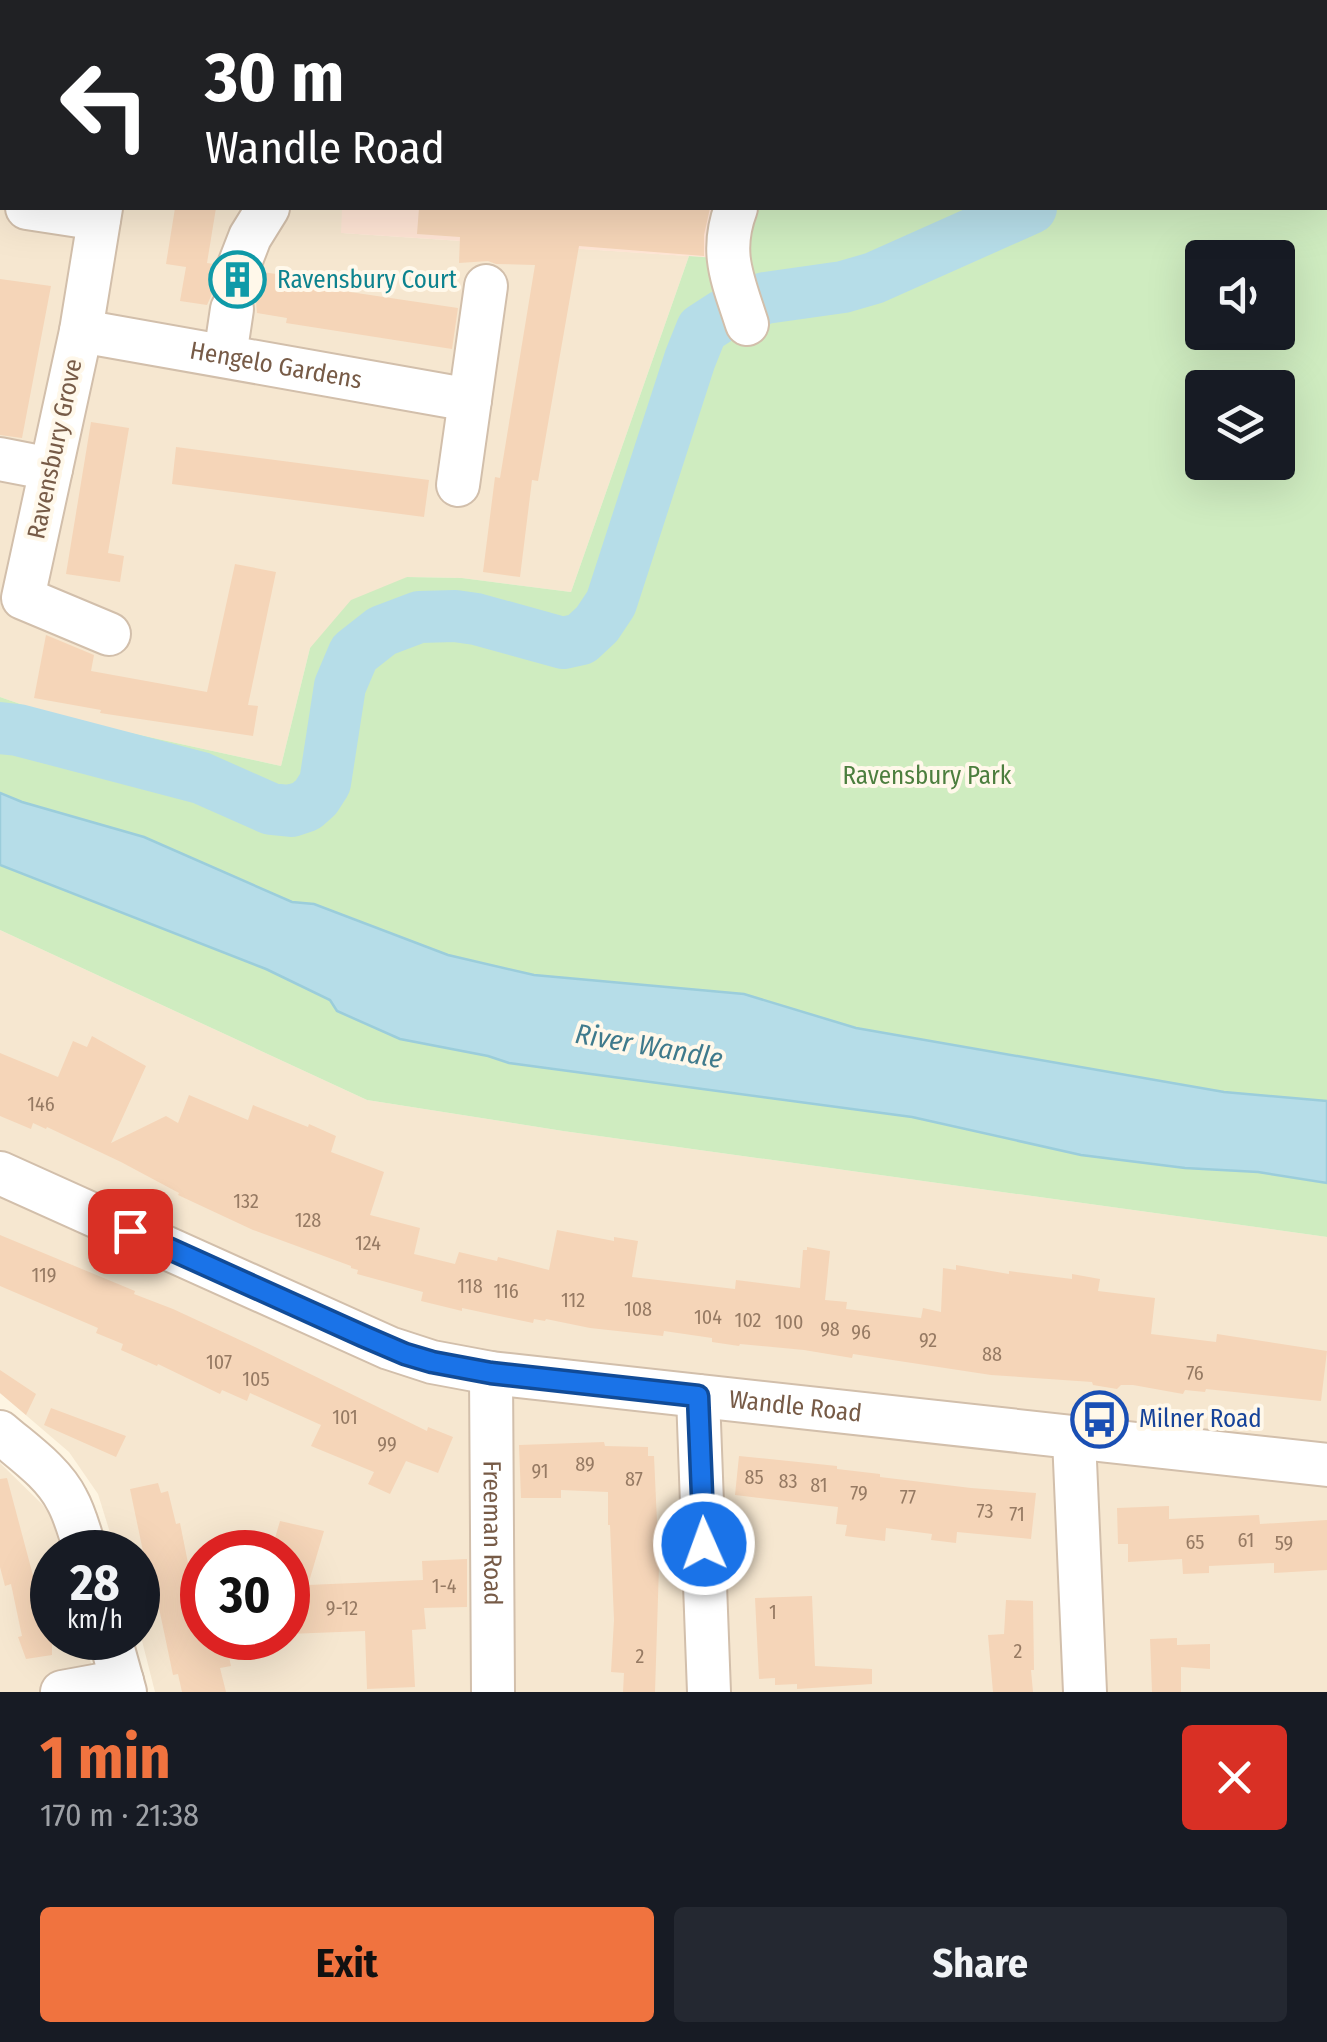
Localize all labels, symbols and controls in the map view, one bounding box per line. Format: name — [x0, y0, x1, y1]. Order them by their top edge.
text: 30 m — [205, 36, 344, 120]
icon: left — [40, 40, 170, 170]
text: Wandle Road — [205, 121, 445, 175]
map controls — [1185, 240, 1295, 480]
button: sound — [1185, 240, 1295, 350]
building icon: Ravensbury Court — [208, 250, 268, 310]
place label: Ravensbury Court — [277, 265, 458, 295]
street label: Hengelo Gardens — [188, 336, 364, 396]
street label: Ravensbury Grove — [21, 356, 89, 542]
button: layers — [1185, 370, 1295, 480]
park label: Ravensbury Park — [842, 761, 1012, 791]
water label: River Wandle — [573, 1017, 725, 1075]
house number: 146 — [27, 1092, 55, 1116]
pin — [88, 1189, 173, 1274]
house number: 132 — [233, 1189, 259, 1213]
icon: arrive — [103, 1204, 158, 1259]
house number: 128 — [295, 1208, 321, 1232]
house number: 124 — [355, 1231, 381, 1255]
house number: 119 — [31, 1263, 57, 1287]
house number: 118 — [457, 1274, 483, 1298]
house number: 116 — [493, 1279, 519, 1303]
house number: 112 — [561, 1288, 585, 1312]
house number: 108 — [624, 1297, 652, 1321]
house number: 104 — [694, 1305, 722, 1329]
house number: 102 — [735, 1308, 762, 1332]
house number: 100 — [775, 1310, 803, 1334]
house number: 98 — [820, 1317, 840, 1341]
house number: 96 — [851, 1320, 871, 1344]
house number: 92 — [919, 1328, 937, 1352]
house number: 88 — [982, 1342, 1002, 1366]
house number: 107 — [206, 1350, 232, 1374]
house number: 76 — [1186, 1361, 1204, 1385]
house number: 105 — [242, 1367, 270, 1391]
street label: Wandle Road — [727, 1384, 863, 1429]
bus stop icon: Milner Road — [1070, 1389, 1130, 1449]
place label: Milner Road — [1139, 1404, 1262, 1434]
house number: 101 — [332, 1405, 358, 1429]
house number: 99 — [377, 1432, 397, 1456]
house number: 89 — [575, 1452, 595, 1476]
house number: 91 — [531, 1459, 549, 1483]
street label: Freeman Road — [477, 1460, 507, 1606]
house number: 85 — [744, 1465, 764, 1489]
house number: 87 — [625, 1467, 643, 1491]
house number: 83 — [778, 1469, 798, 1493]
house number: 81 — [810, 1473, 828, 1497]
house number: 79 — [850, 1481, 868, 1505]
house number: 77 — [900, 1485, 916, 1509]
position arrow — [652, 1492, 756, 1596]
house number: 73 — [977, 1499, 993, 1523]
house number: 71 — [1009, 1502, 1025, 1526]
house number: 61 — [1238, 1528, 1254, 1552]
speed limit sign: 30 — [180, 1530, 310, 1660]
house number: 65 — [1186, 1530, 1205, 1554]
house number: 59 — [1275, 1531, 1293, 1555]
text: 28 — [70, 1553, 120, 1613]
house number: 1-4 — [432, 1574, 457, 1598]
house number: 9-12 — [326, 1596, 358, 1620]
house number: 1 — [769, 1600, 777, 1624]
text: km/h — [67, 1605, 123, 1635]
house number: 2 — [1014, 1639, 1023, 1663]
house number: 2 — [636, 1644, 645, 1668]
text: 1 min — [40, 1722, 171, 1794]
button: close — [1182, 1725, 1287, 1830]
text: 170 m · 21:38 — [40, 1796, 199, 1834]
button: Exit — [40, 1907, 654, 2022]
button: Share — [674, 1907, 1287, 2022]

